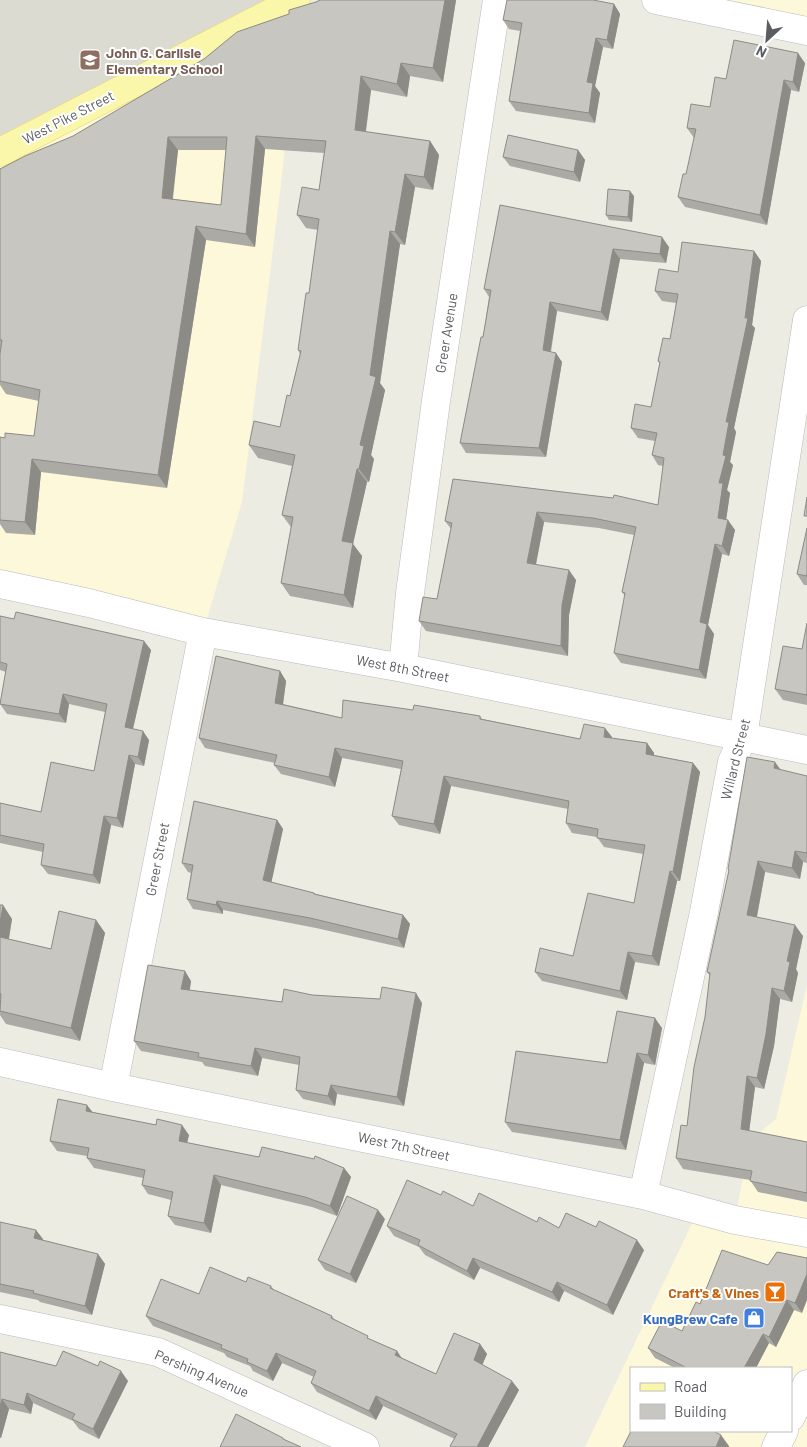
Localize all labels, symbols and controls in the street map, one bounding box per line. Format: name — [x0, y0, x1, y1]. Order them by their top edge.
north arrow — [742, 15, 792, 65]
text: N — [753, 42, 769, 62]
place label: John G. Carlisle Elementary School — [106, 44, 223, 77]
school or university icon: John G. Carlisle Elementary School — [78, 48, 102, 72]
street label: West Pike Street — [19, 87, 117, 147]
street label: Greer Avenue — [431, 292, 461, 374]
street label: West 8th Street — [355, 651, 451, 685]
street label: Willard Street — [717, 717, 753, 801]
street label: Greer Street — [142, 821, 172, 897]
street label: West 7th Street — [356, 1128, 452, 1164]
bar icon: Craft's & Vines — [763, 1280, 787, 1304]
place label: Craft's & Vines — [668, 1284, 759, 1301]
shop icon: KungBrew Cafe — [742, 1306, 766, 1330]
place label: KungBrew Cafe — [643, 1310, 738, 1327]
street label: Pershing Avenue — [152, 1345, 252, 1401]
legend — [630, 1367, 792, 1432]
text: Road — [674, 1377, 707, 1395]
text: Building — [674, 1402, 727, 1420]

